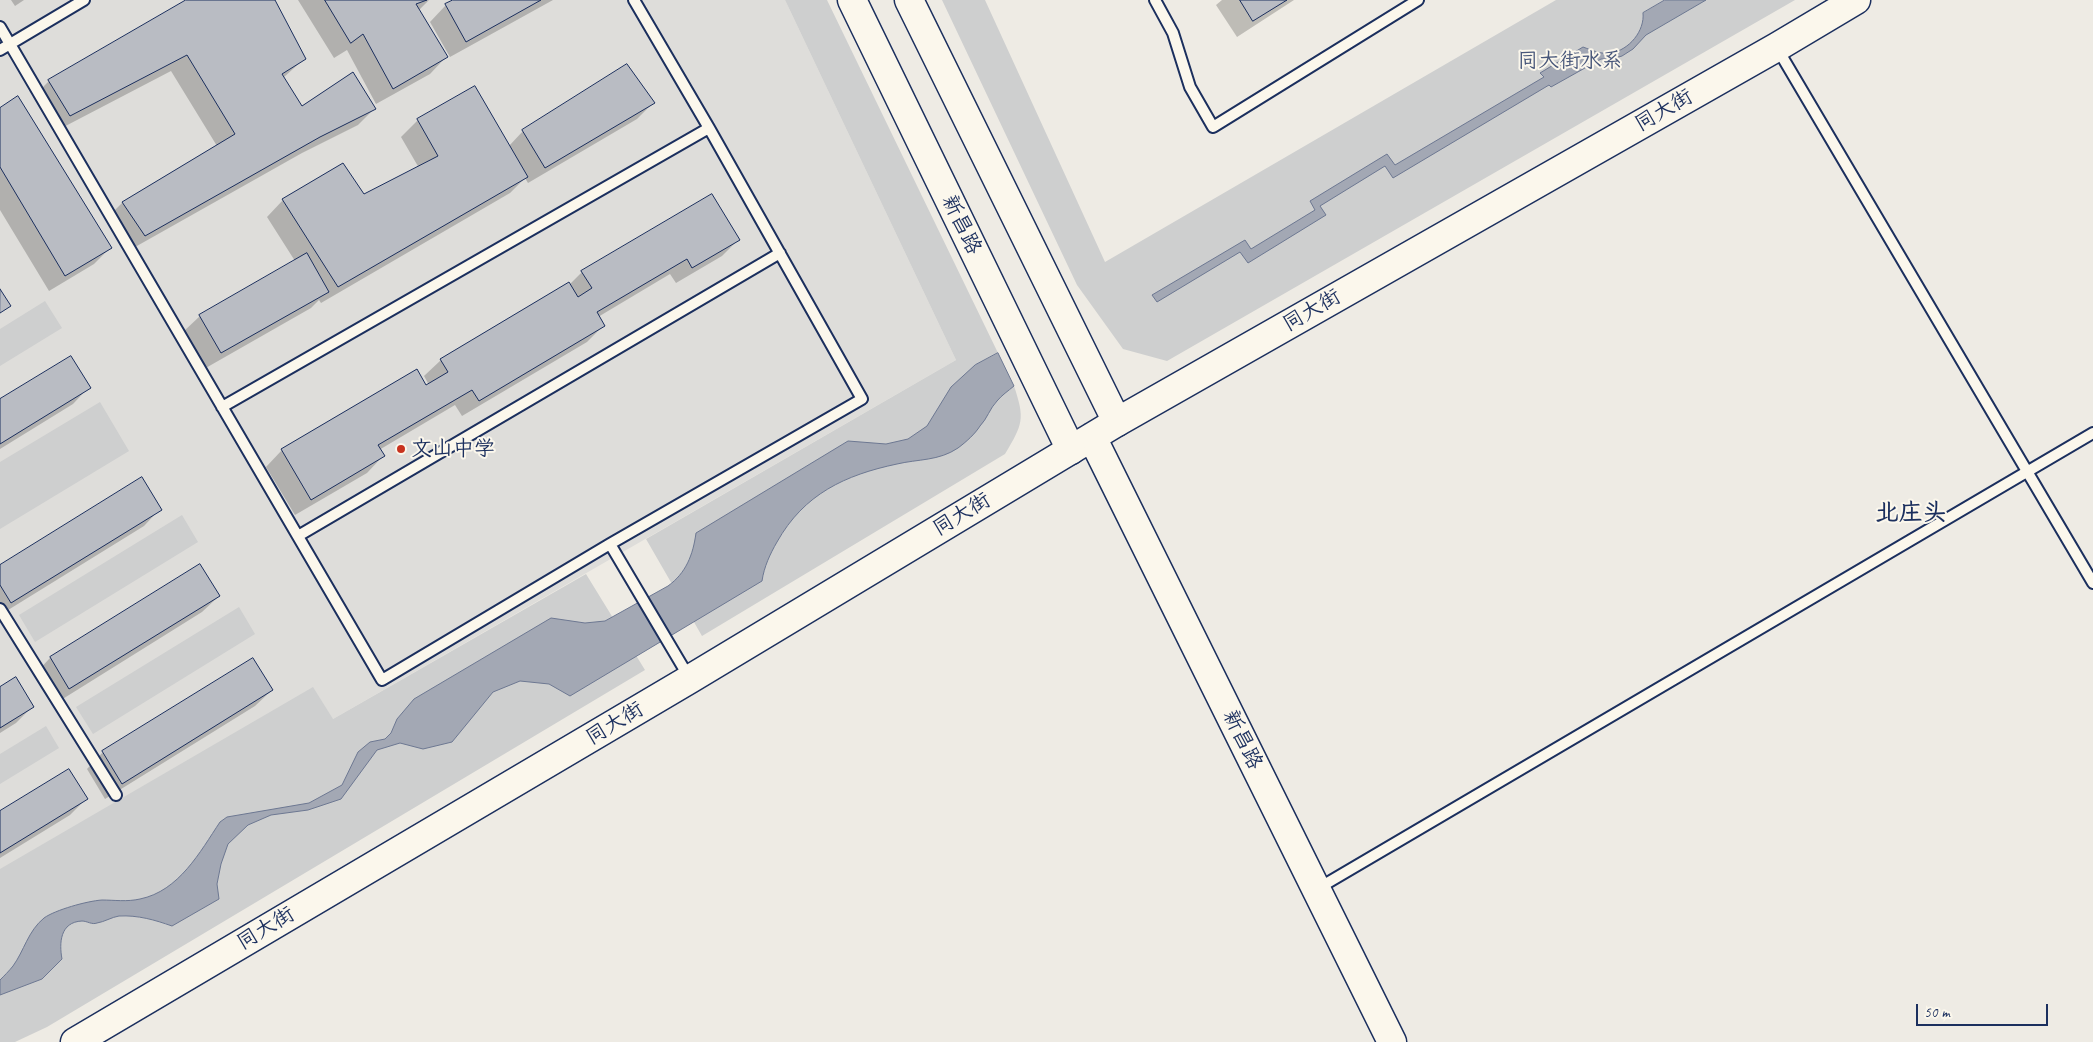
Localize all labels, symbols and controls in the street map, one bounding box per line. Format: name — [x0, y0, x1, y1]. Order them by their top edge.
park label: 同大街水系 — [1518, 48, 1622, 74]
street label: 同大街 — [1630, 84, 1698, 138]
street label: 新昌路 — [936, 191, 986, 259]
street label: 同大街 — [1278, 284, 1346, 338]
place label: 文山中学 — [411, 436, 495, 462]
marker: 文山中学 — [395, 443, 407, 455]
street label: 同大街 — [929, 488, 995, 542]
district label: 北庄头 — [1875, 500, 1947, 528]
street label: 同大街 — [582, 697, 648, 751]
street label: 新昌路 — [1217, 706, 1267, 774]
street label: 同大街 — [233, 902, 299, 956]
scale bar — [1918, 994, 2050, 1026]
text: 50 m — [1924, 1003, 1950, 1022]

